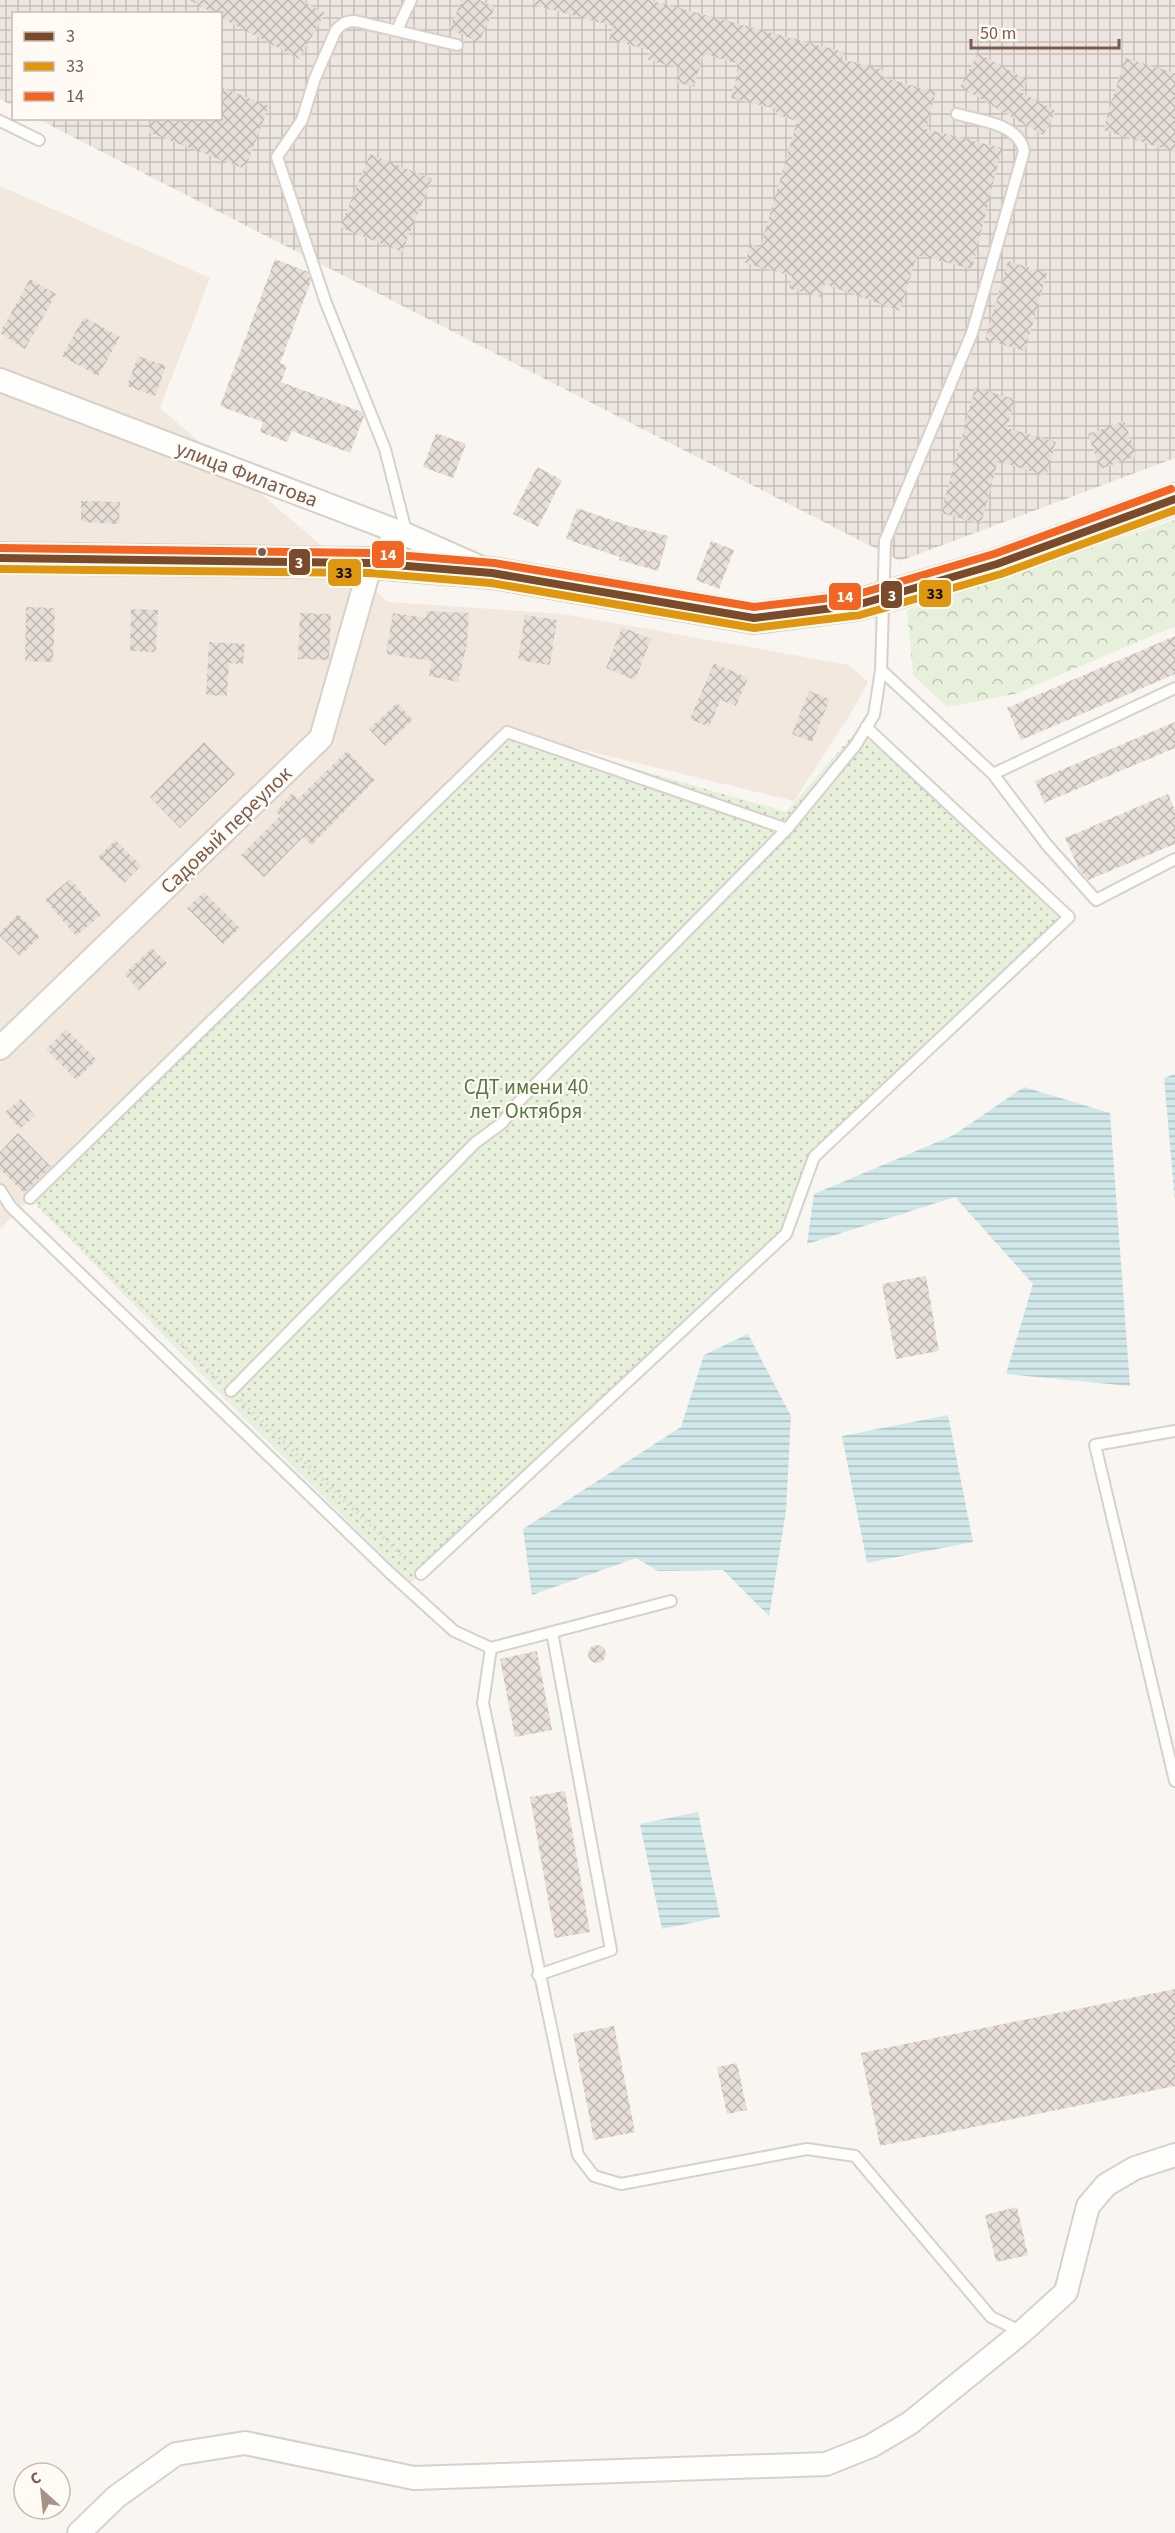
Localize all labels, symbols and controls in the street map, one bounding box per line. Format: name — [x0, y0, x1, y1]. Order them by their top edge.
legend — [12, 12, 222, 120]
scale bar — [971, 12, 1120, 50]
text: 50 m — [980, 21, 1016, 46]
text: 3 — [66, 24, 75, 49]
text: 33 — [66, 54, 84, 79]
text: 14 — [66, 84, 84, 109]
street label: улица Филатова — [172, 433, 322, 515]
line badge: 14 — [371, 540, 405, 569]
text: 14 — [380, 544, 397, 566]
unlabelled marker — [256, 546, 268, 558]
line badge: 3 — [288, 548, 311, 576]
text: 3 — [295, 552, 303, 574]
line badge: 33 — [327, 558, 362, 587]
text: 33 — [336, 562, 352, 584]
line badge: 33 — [918, 579, 952, 608]
line badge: 3 — [880, 580, 903, 609]
line badge: 14 — [828, 582, 862, 611]
text: 33 — [927, 583, 943, 605]
text: 3 — [888, 585, 896, 607]
text: 14 — [837, 586, 854, 608]
street label: Садовый переулок — [153, 759, 299, 901]
park label: СДТ имени 40 лет Октября — [464, 1072, 588, 1126]
north arrow — [12, 2461, 72, 2521]
text: С — [27, 2467, 45, 2490]

